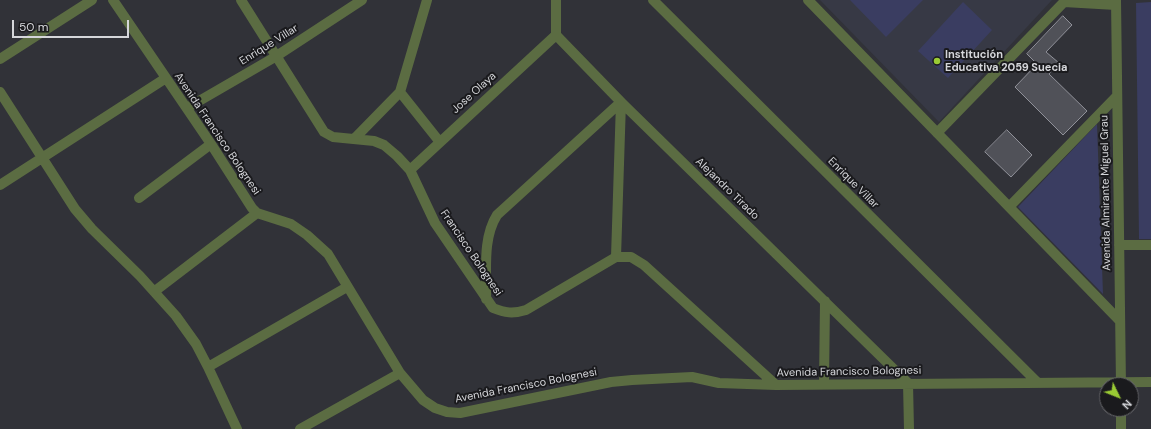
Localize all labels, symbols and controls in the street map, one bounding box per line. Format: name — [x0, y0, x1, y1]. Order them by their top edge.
scale bar — [14, 12, 131, 38]
text: 50 m — [19, 19, 48, 35]
street label: Enrique Villar — [237, 22, 301, 68]
place label: Institución Educativa 2059 Suecia — [945, 48, 1068, 74]
marker: Institución Educativa 2059 Suecia — [932, 56, 942, 66]
street label: Avenida Francisco Bolognesi — [171, 70, 263, 198]
street label: Jose Olaya — [449, 70, 499, 116]
street label: Avenida Almirante Miguel Grau — [1098, 115, 1114, 271]
street label: Alejandro Tirado — [692, 155, 762, 223]
street label: Enrique Villar — [825, 155, 881, 211]
street label: Francisco Bolognesi — [437, 207, 505, 299]
street label: Avenida Francisco Bolognesi — [777, 364, 921, 380]
street label: Avenida Francisco Bolognesi — [454, 366, 598, 406]
north arrow — [1099, 377, 1139, 417]
text: N — [1119, 397, 1135, 412]

